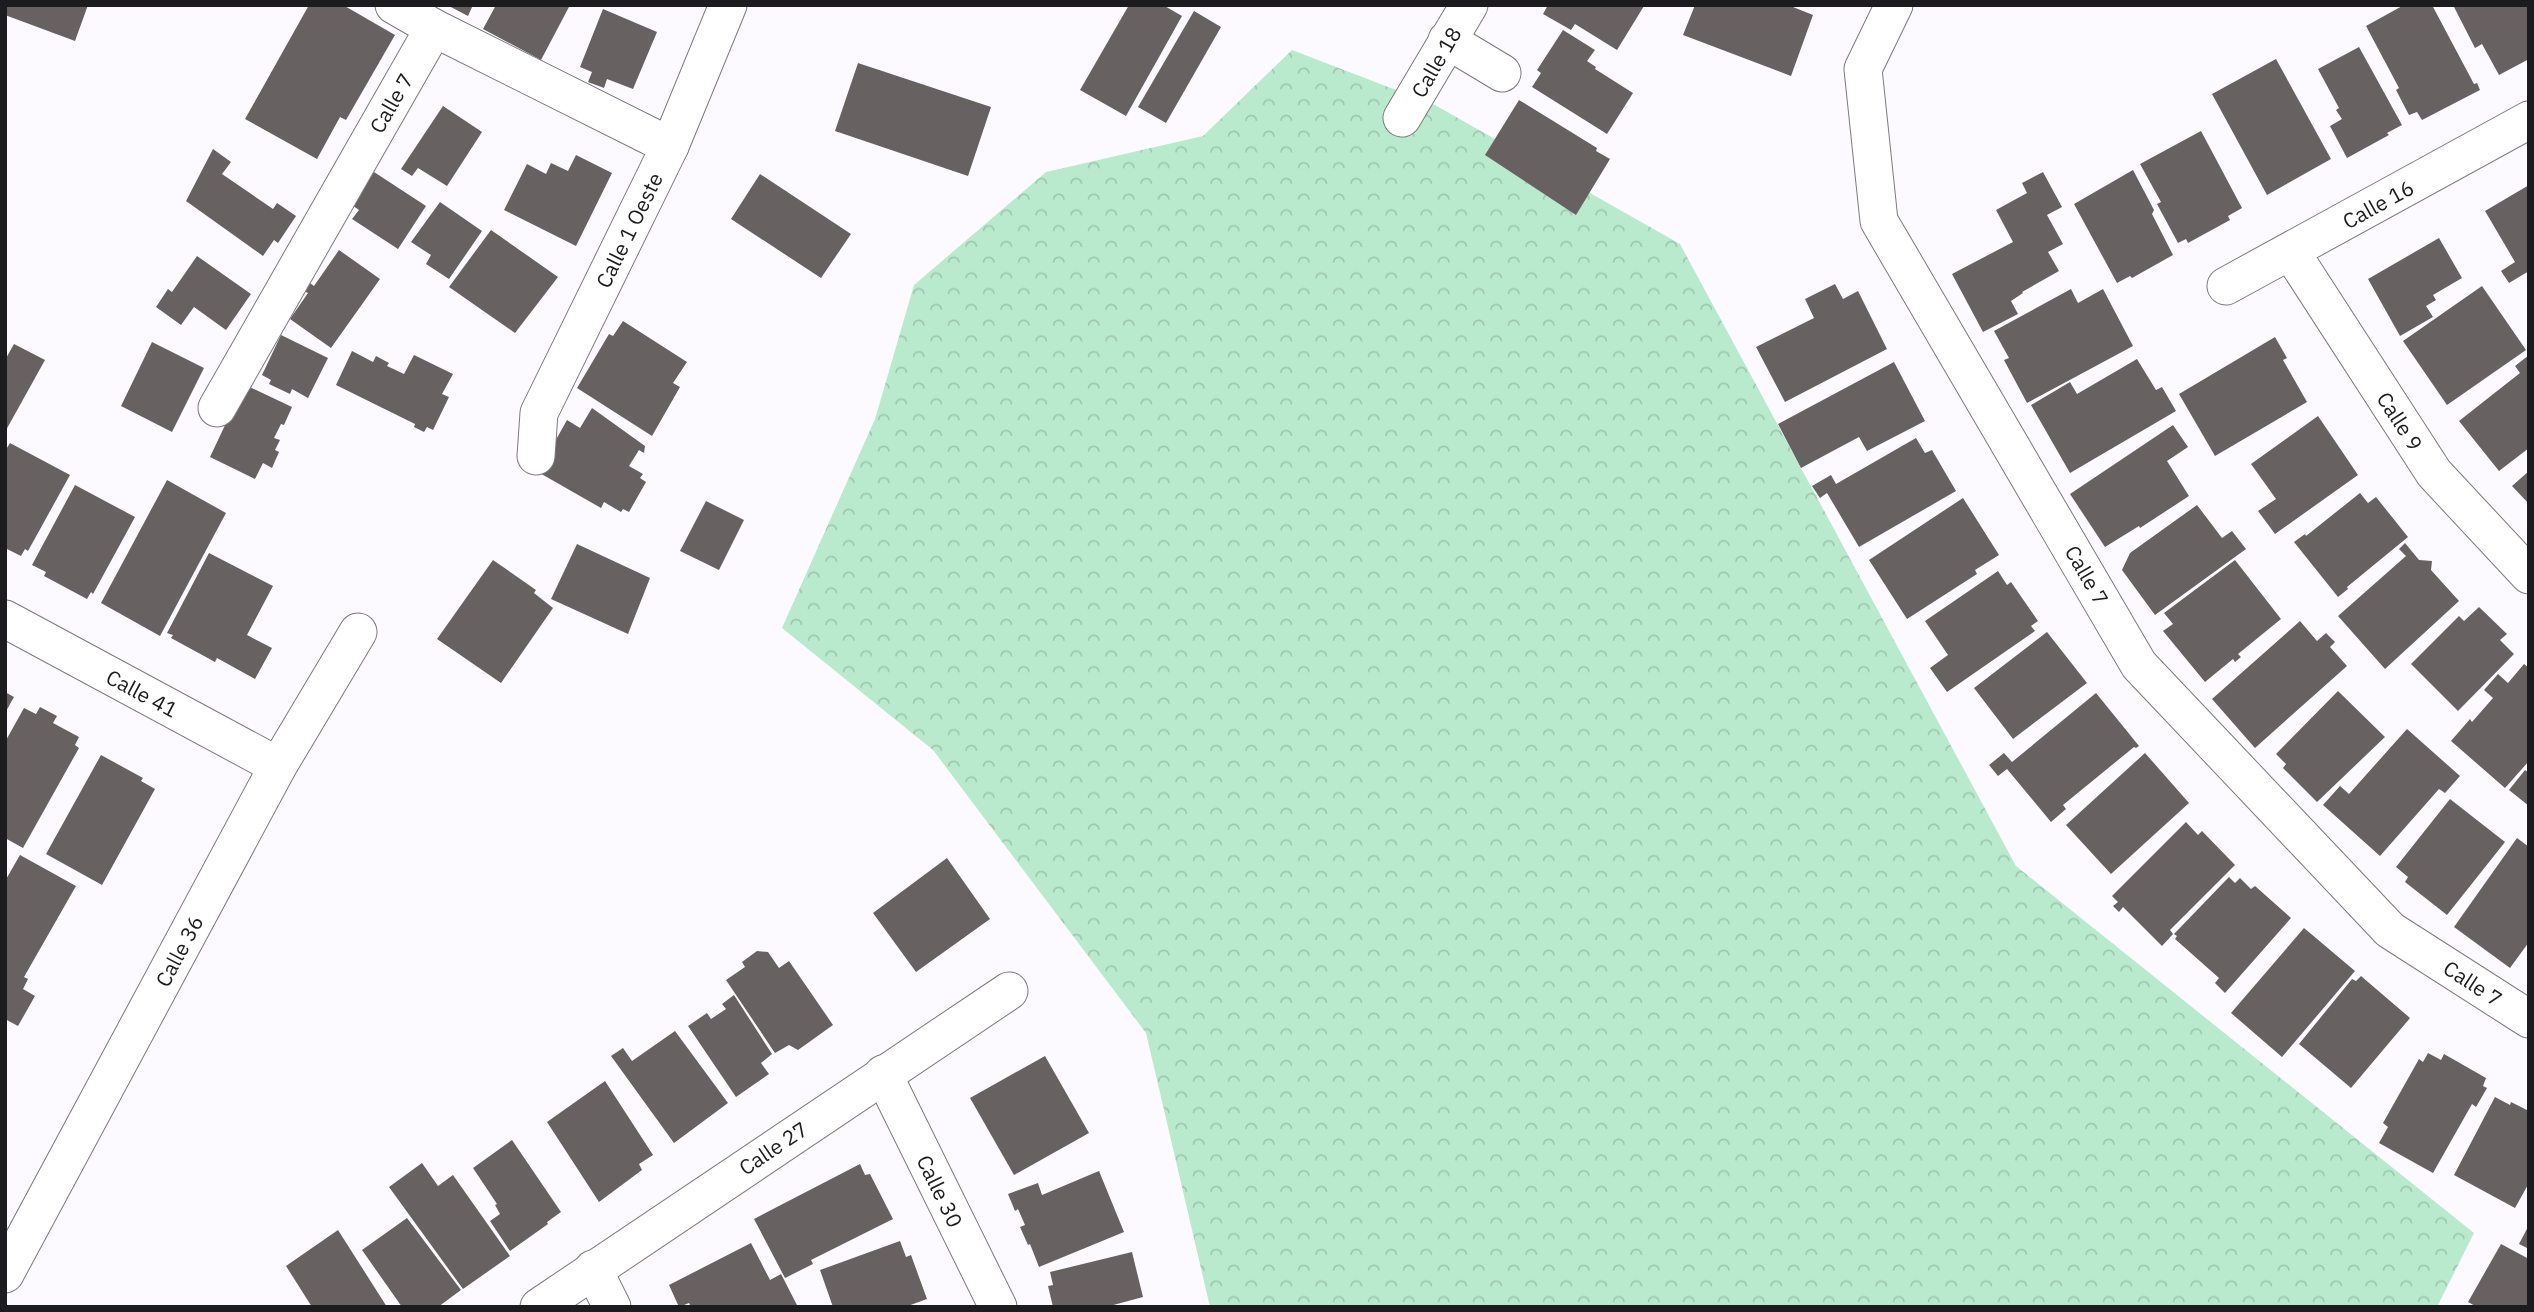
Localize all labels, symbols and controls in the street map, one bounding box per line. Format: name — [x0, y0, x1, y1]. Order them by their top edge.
street label: Calle 18 — [1405, 22, 1467, 102]
street label: Calle 7 — [363, 68, 419, 138]
street label: Calle 1 Oeste — [589, 168, 669, 292]
street label: Calle 16 — [2337, 173, 2419, 235]
street label: Calle 9 — [2371, 386, 2429, 456]
street label: Calle 7 — [2059, 540, 2115, 610]
street label: Calle 41 — [101, 663, 183, 723]
street label: Calle 36 — [149, 910, 209, 992]
street label: Calle 7 — [2438, 954, 2508, 1012]
street label: Calle 27 — [733, 1115, 813, 1181]
street label: Calle 30 — [910, 1150, 970, 1232]

